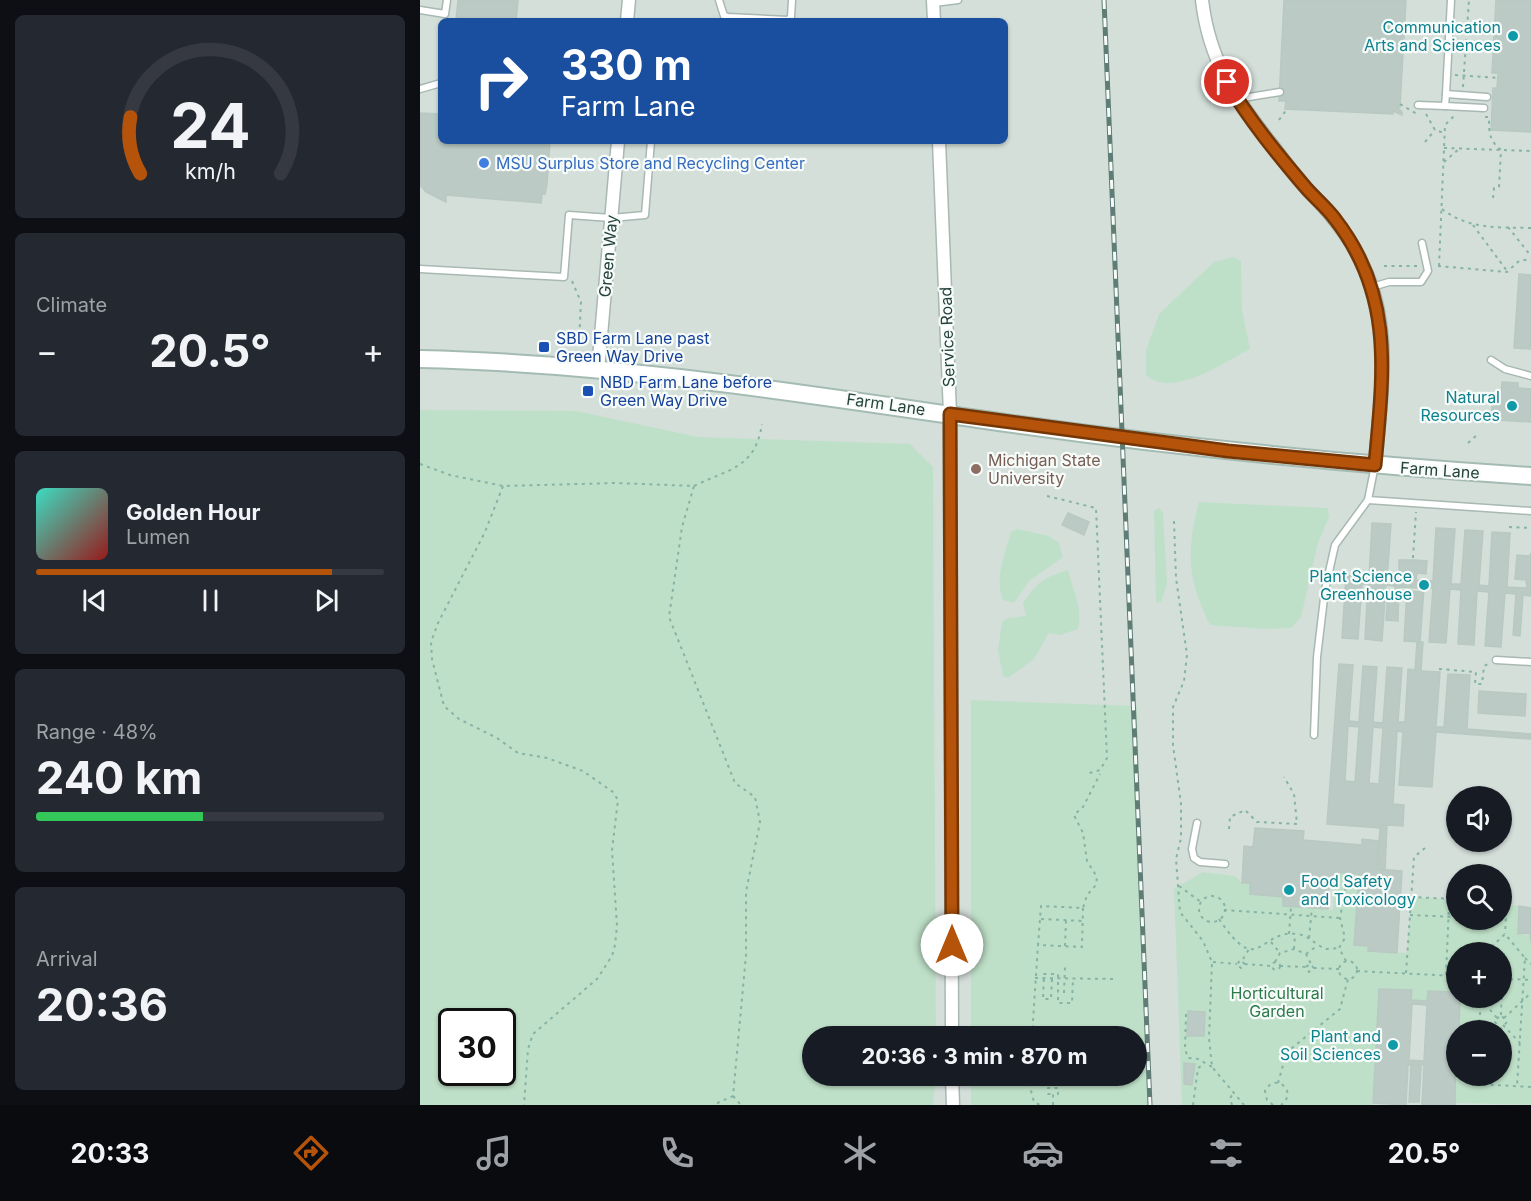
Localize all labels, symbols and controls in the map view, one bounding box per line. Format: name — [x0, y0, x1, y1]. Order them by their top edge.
place label: Communication Arts and Sciences — [1364, 17, 1501, 55]
marker: Communication Arts and Sciences — [1506, 29, 1520, 43]
text: 330 m — [561, 39, 692, 90]
icon: right — [462, 42, 540, 120]
pin — [1201, 56, 1252, 107]
icon: arrive — [1210, 65, 1243, 98]
text: 24 — [170, 88, 250, 163]
text: Farm Lane — [561, 90, 695, 123]
place label: MSU Surplus Store and Recycling Center — [496, 153, 805, 173]
marker: MSU Surplus Store and Recycling Center — [477, 156, 491, 170]
text: km/h — [185, 158, 235, 184]
street label: Green Way — [594, 214, 622, 298]
street label: Service Road — [935, 287, 959, 387]
text: Climate — [36, 293, 107, 317]
text: 20.5° — [149, 323, 271, 378]
place label: SBD Farm Lane past Green Way Drive — [556, 328, 710, 366]
text: − — [36, 331, 58, 371]
text: + — [362, 331, 384, 371]
marker: SBD Farm Lane past Green Way Drive — [537, 340, 551, 354]
place label: NBD Farm Lane before Green Way Drive — [600, 372, 772, 410]
marker: NBD Farm Lane before Green Way Drive — [581, 384, 595, 398]
place label: Natural Resources — [1420, 387, 1500, 425]
street label: Farm Lane — [845, 389, 927, 419]
marker: Natural Resources — [1505, 399, 1519, 413]
place label: Michigan State University — [988, 450, 1101, 488]
street label: Farm Lane — [1400, 457, 1480, 483]
marker: Michigan State University — [969, 462, 983, 476]
text: Golden Hour — [126, 499, 260, 525]
text: Lumen — [126, 525, 190, 549]
place label: Plant Science Greenhouse — [1309, 566, 1412, 604]
marker: Plant Science Greenhouse — [1417, 578, 1431, 592]
icon: previous — [78, 584, 111, 617]
icon: pause — [194, 584, 227, 617]
icon: next — [310, 584, 343, 617]
text: Range · 48% — [36, 720, 158, 744]
text: 240 km — [36, 750, 202, 805]
map controls — [1446, 786, 1512, 1086]
button: sound — [1446, 786, 1512, 852]
button: search — [1446, 864, 1512, 930]
place label: Food Safety and Toxicology — [1301, 871, 1416, 909]
marker: Food Safety and Toxicology — [1282, 883, 1296, 897]
position arrow — [920, 913, 984, 977]
button: + — [1446, 942, 1512, 1008]
text: Arrival — [36, 947, 98, 971]
text: 20:36 — [36, 977, 168, 1032]
park label: Horticultural Garden — [1230, 983, 1324, 1021]
speed limit sign: 30 — [438, 1008, 516, 1086]
button: − — [1446, 1020, 1512, 1086]
place label: Plant and Soil Sciences — [1280, 1026, 1381, 1064]
marker: Plant and Soil Sciences — [1386, 1038, 1400, 1052]
text: 20:36 · 3 min · 870 m — [861, 1043, 1088, 1069]
icon: directions — [290, 1132, 332, 1174]
icon: music — [473, 1132, 515, 1174]
icon: phone — [656, 1132, 698, 1174]
icon: climate — [839, 1132, 881, 1174]
icon: car — [1022, 1132, 1064, 1174]
icon: filters — [1205, 1132, 1247, 1174]
text: 20:33 — [70, 1137, 150, 1170]
text: 20.5° — [1388, 1137, 1460, 1170]

